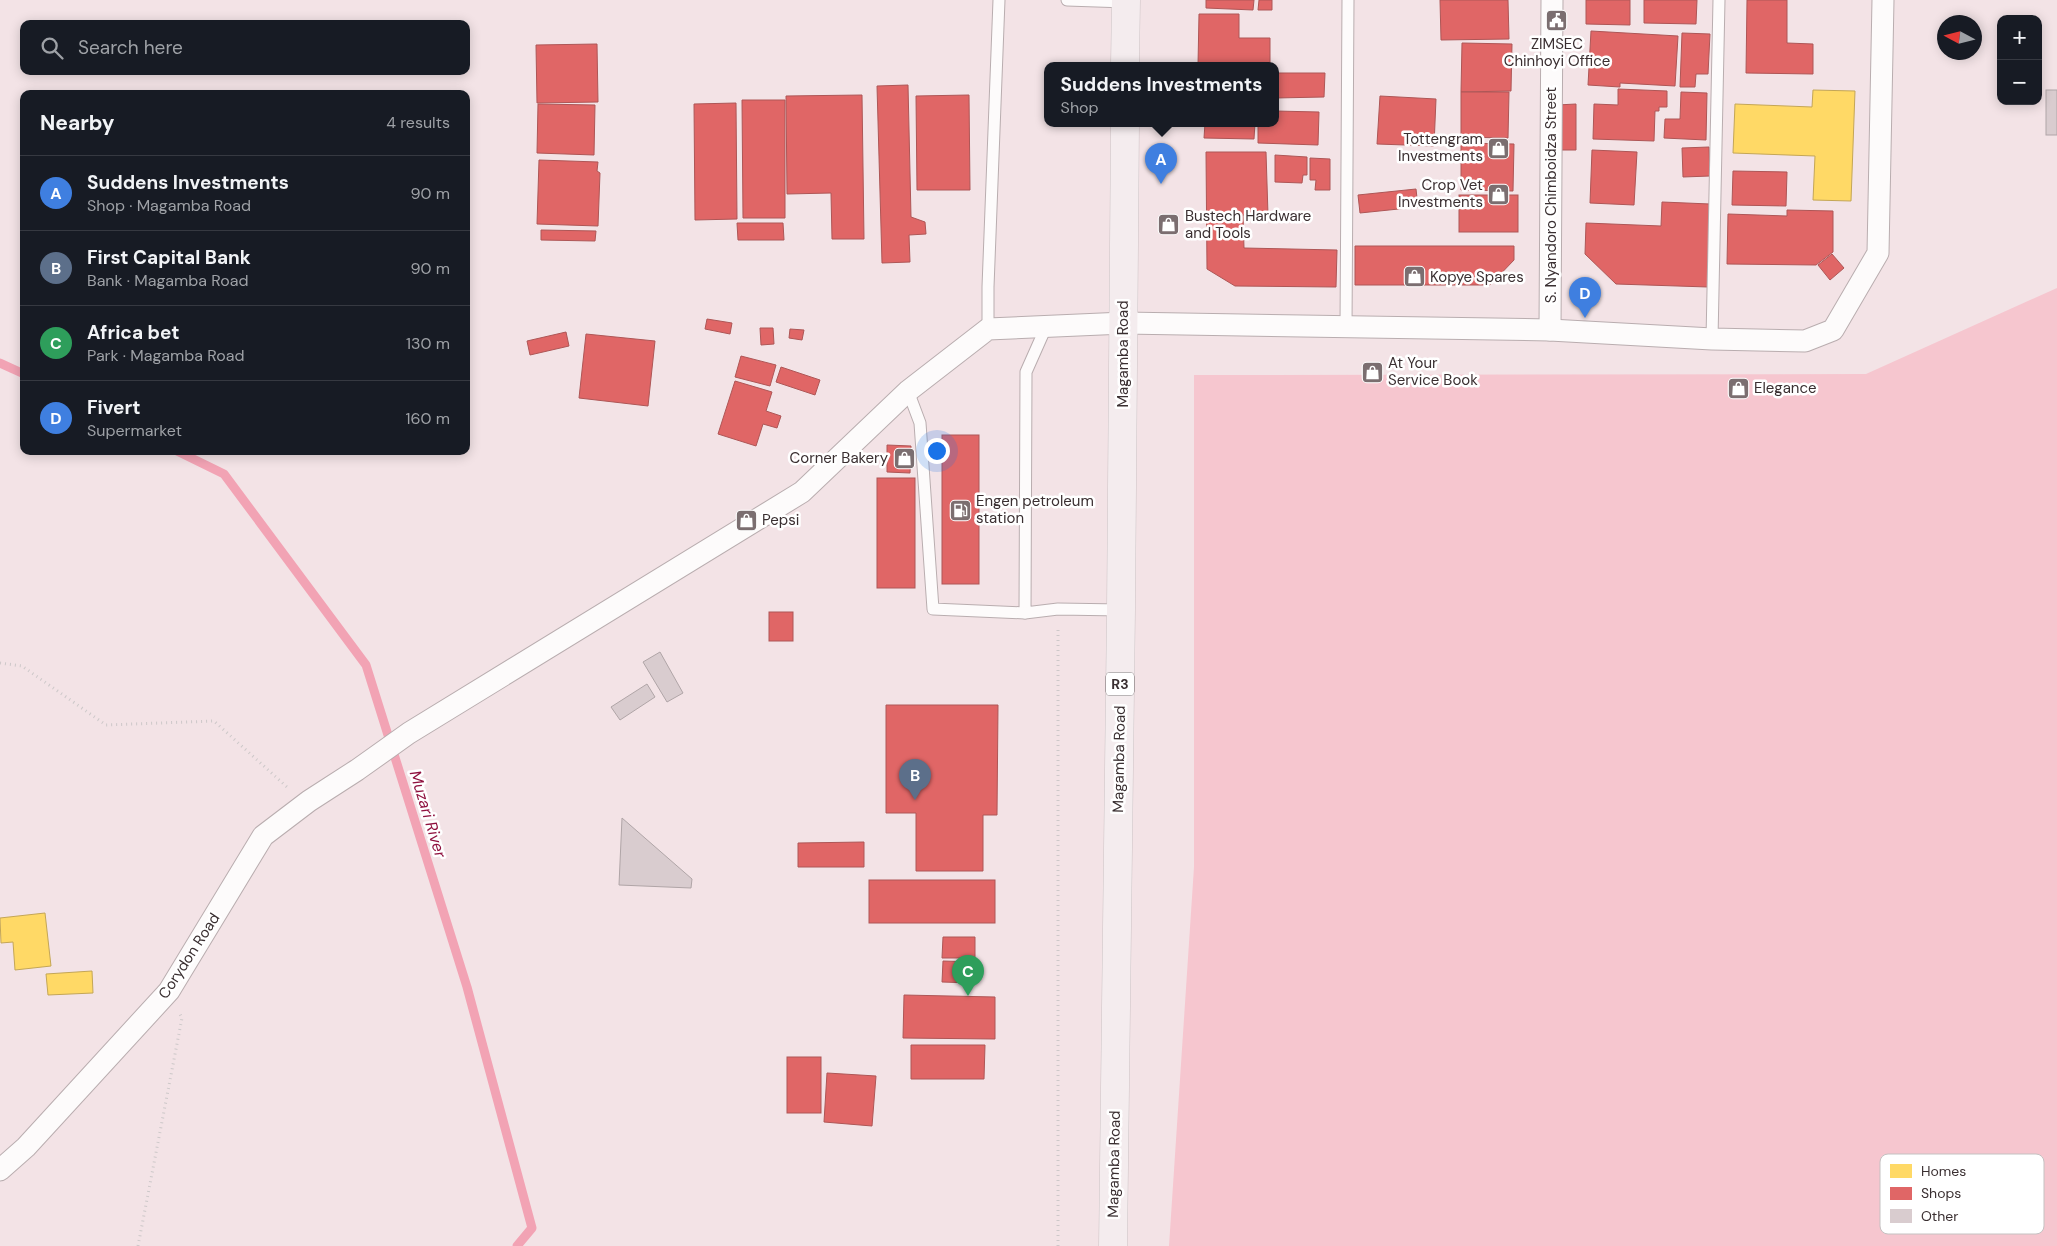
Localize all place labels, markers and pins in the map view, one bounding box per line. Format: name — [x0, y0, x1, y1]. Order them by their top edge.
public building icon: ZIMSEC Chinhoyi Office — [1545, 9, 1569, 33]
place label: ZIMSEC Chinhoyi Office — [1504, 34, 1610, 71]
place label: Tottengram Investments — [1398, 129, 1483, 166]
shop icon: Tottengram Investments — [1487, 136, 1511, 160]
pin: A — [1145, 143, 1177, 184]
place label: Crop Vet Investments — [1398, 175, 1483, 212]
shop icon: Crop Vet Investments — [1487, 182, 1511, 206]
place label: Bustech Hardware and Tools — [1185, 206, 1311, 243]
shop icon: Bustech Hardware and Tools — [1157, 213, 1181, 237]
shop icon: Kopye Spares — [1402, 265, 1426, 289]
place label: Kopye Spares — [1430, 267, 1524, 287]
pin: D — [1569, 277, 1601, 318]
place label: At Your Service Book — [1388, 353, 1478, 390]
shop icon: At Your Service Book — [1360, 360, 1384, 384]
shop icon: Elegance — [1726, 376, 1750, 400]
place label: Elegance — [1754, 378, 1817, 398]
shop icon: Corner Bakery — [892, 446, 916, 470]
place label: Corner Bakery — [789, 448, 889, 468]
place label: Engen petroleum station — [976, 491, 1094, 528]
fuel station icon: Engen petroleum station — [948, 498, 972, 522]
shop icon: Pepsi — [734, 508, 758, 532]
place label: Pepsi — [762, 510, 799, 530]
pin: B — [899, 759, 931, 800]
pin: C — [952, 955, 984, 996]

